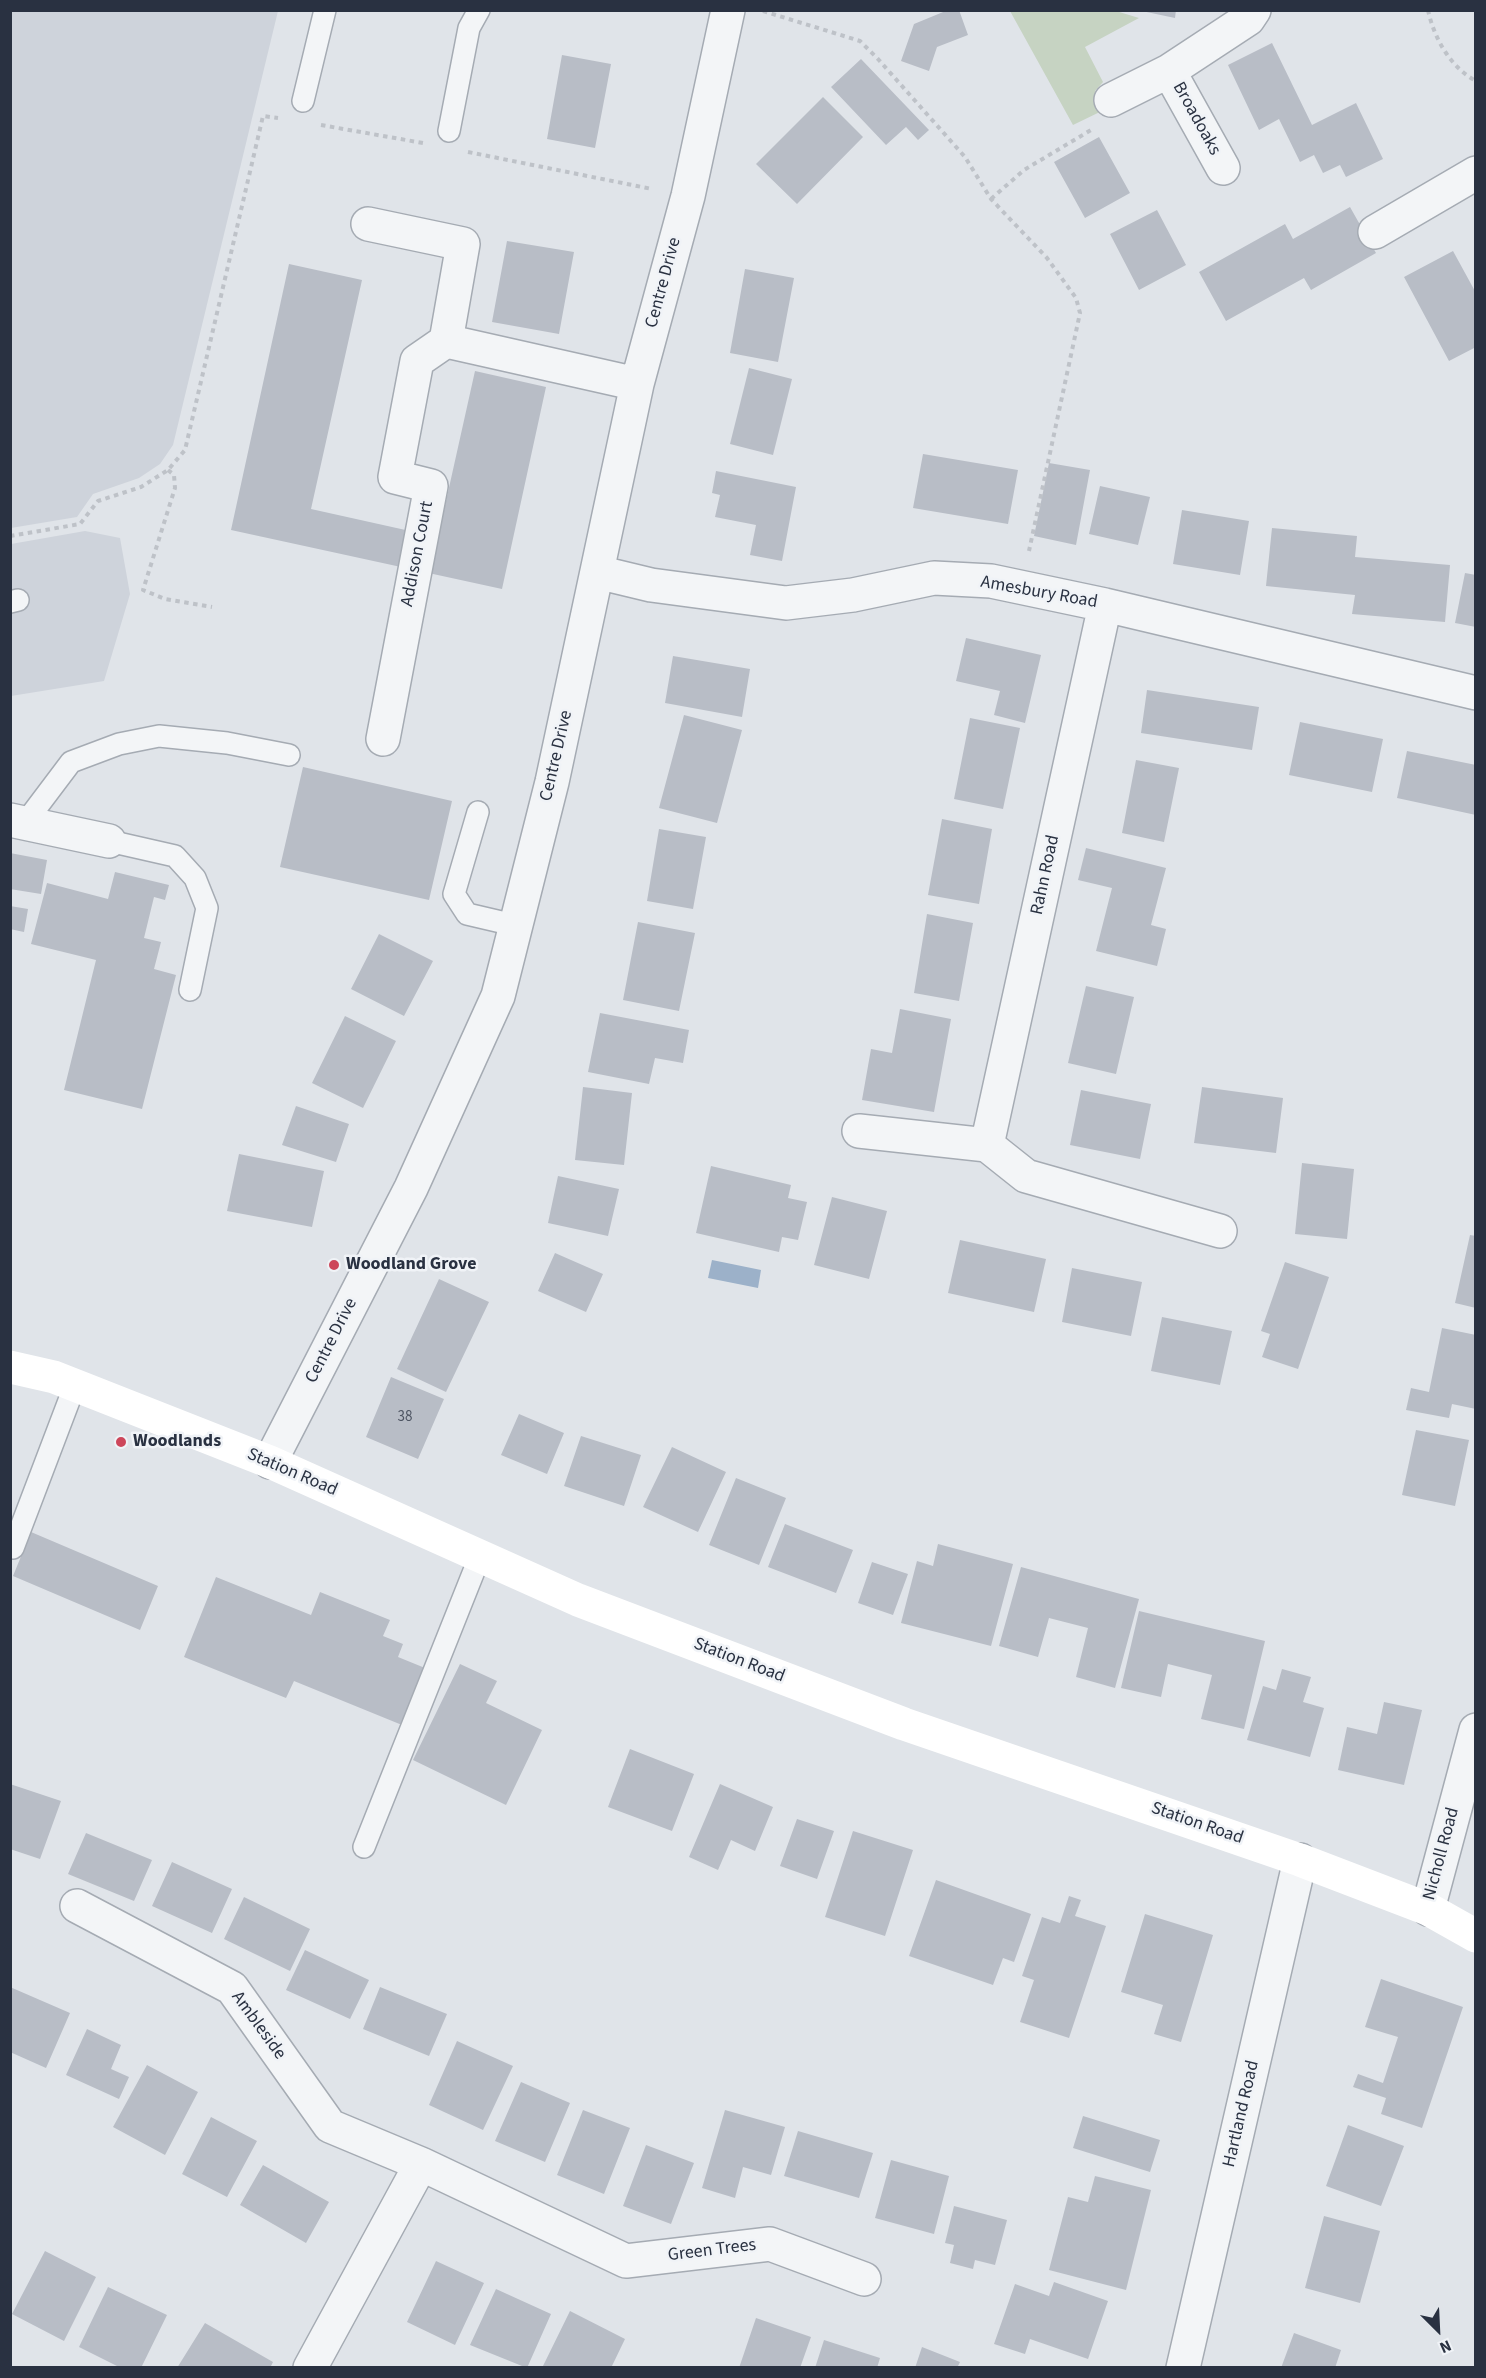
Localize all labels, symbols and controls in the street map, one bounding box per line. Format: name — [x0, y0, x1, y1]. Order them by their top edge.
street label: Broadoaks — [1167, 79, 1225, 159]
street label: Centre Drive — [642, 235, 686, 331]
street label: Addison Court — [397, 499, 439, 609]
street label: Amesbury Road — [979, 572, 1099, 614]
street label: Centre Drive — [536, 708, 578, 804]
street label: Rahn Road — [1027, 833, 1065, 917]
place label: Woodland Grove — [346, 1254, 477, 1276]
marker: Woodland Grove — [327, 1258, 341, 1272]
street label: Centre Drive — [301, 1295, 363, 1387]
house number: 38 — [398, 1409, 412, 1427]
place label: Woodlands — [133, 1431, 221, 1453]
marker: Woodlands — [114, 1435, 128, 1449]
street label: Station Road — [244, 1444, 340, 1502]
street label: Station Road — [690, 1634, 788, 1688]
street label: Station Road — [1148, 1798, 1246, 1850]
street label: Nicholl Road — [1419, 1805, 1465, 1903]
street label: Ambleside — [226, 1988, 290, 2064]
street label: Hartland Road — [1219, 2059, 1265, 2169]
street label: Green Trees — [667, 2235, 757, 2267]
north arrow — [1408, 2300, 1468, 2360]
text: N — [1436, 2334, 1455, 2359]

